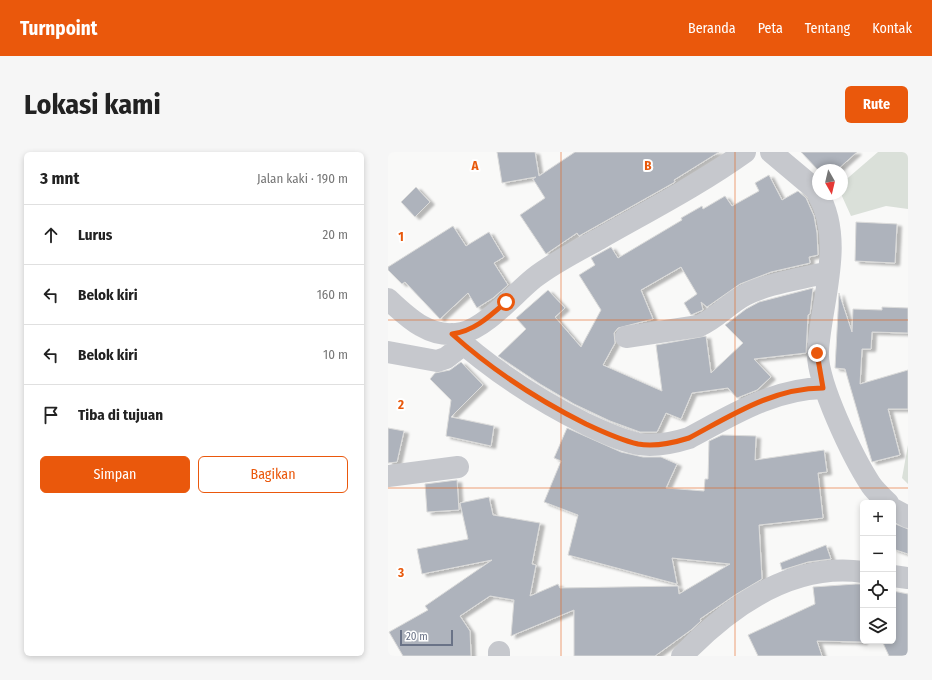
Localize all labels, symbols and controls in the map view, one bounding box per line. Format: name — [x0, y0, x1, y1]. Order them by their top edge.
text: Turnpoint — [20, 17, 97, 40]
text: Beranda — [688, 20, 736, 37]
text: Peta — [758, 20, 783, 37]
text: Tentang — [805, 20, 850, 37]
text: Kontak — [872, 20, 912, 37]
button: Rute — [845, 86, 908, 123]
text: Lokasi kami — [24, 88, 161, 121]
text: A — [470, 158, 479, 173]
text: B — [644, 158, 652, 173]
north arrow — [812, 164, 848, 200]
text: 3 mnt — [40, 168, 79, 189]
text: Jalan kaki · 190 m — [257, 171, 348, 186]
icon: ahead — [40, 224, 62, 246]
text: Lurus — [78, 226, 112, 244]
text: 20 m — [322, 227, 348, 242]
text: 1 — [398, 229, 404, 244]
icon: left — [40, 284, 62, 306]
text: Belok kiri — [78, 286, 138, 304]
text: 160 m — [317, 287, 348, 302]
route start — [497, 293, 515, 311]
icon: left — [40, 344, 62, 366]
route end — [808, 344, 826, 362]
text: Belok kiri — [78, 346, 138, 364]
text: 10 m — [323, 347, 348, 362]
text: 2 — [397, 397, 404, 412]
icon: arrive — [40, 404, 62, 426]
text: Tiba di tujuan — [78, 406, 163, 424]
button: Simpan — [40, 456, 190, 493]
button: Bagikan — [198, 456, 348, 493]
map controls — [860, 500, 896, 644]
button: + — [860, 500, 896, 536]
button: − — [860, 536, 896, 572]
text: 3 — [397, 565, 404, 580]
button: locate — [860, 572, 896, 608]
button: layers — [860, 608, 896, 644]
scale bar — [400, 628, 453, 647]
text: 20 m — [406, 630, 428, 643]

